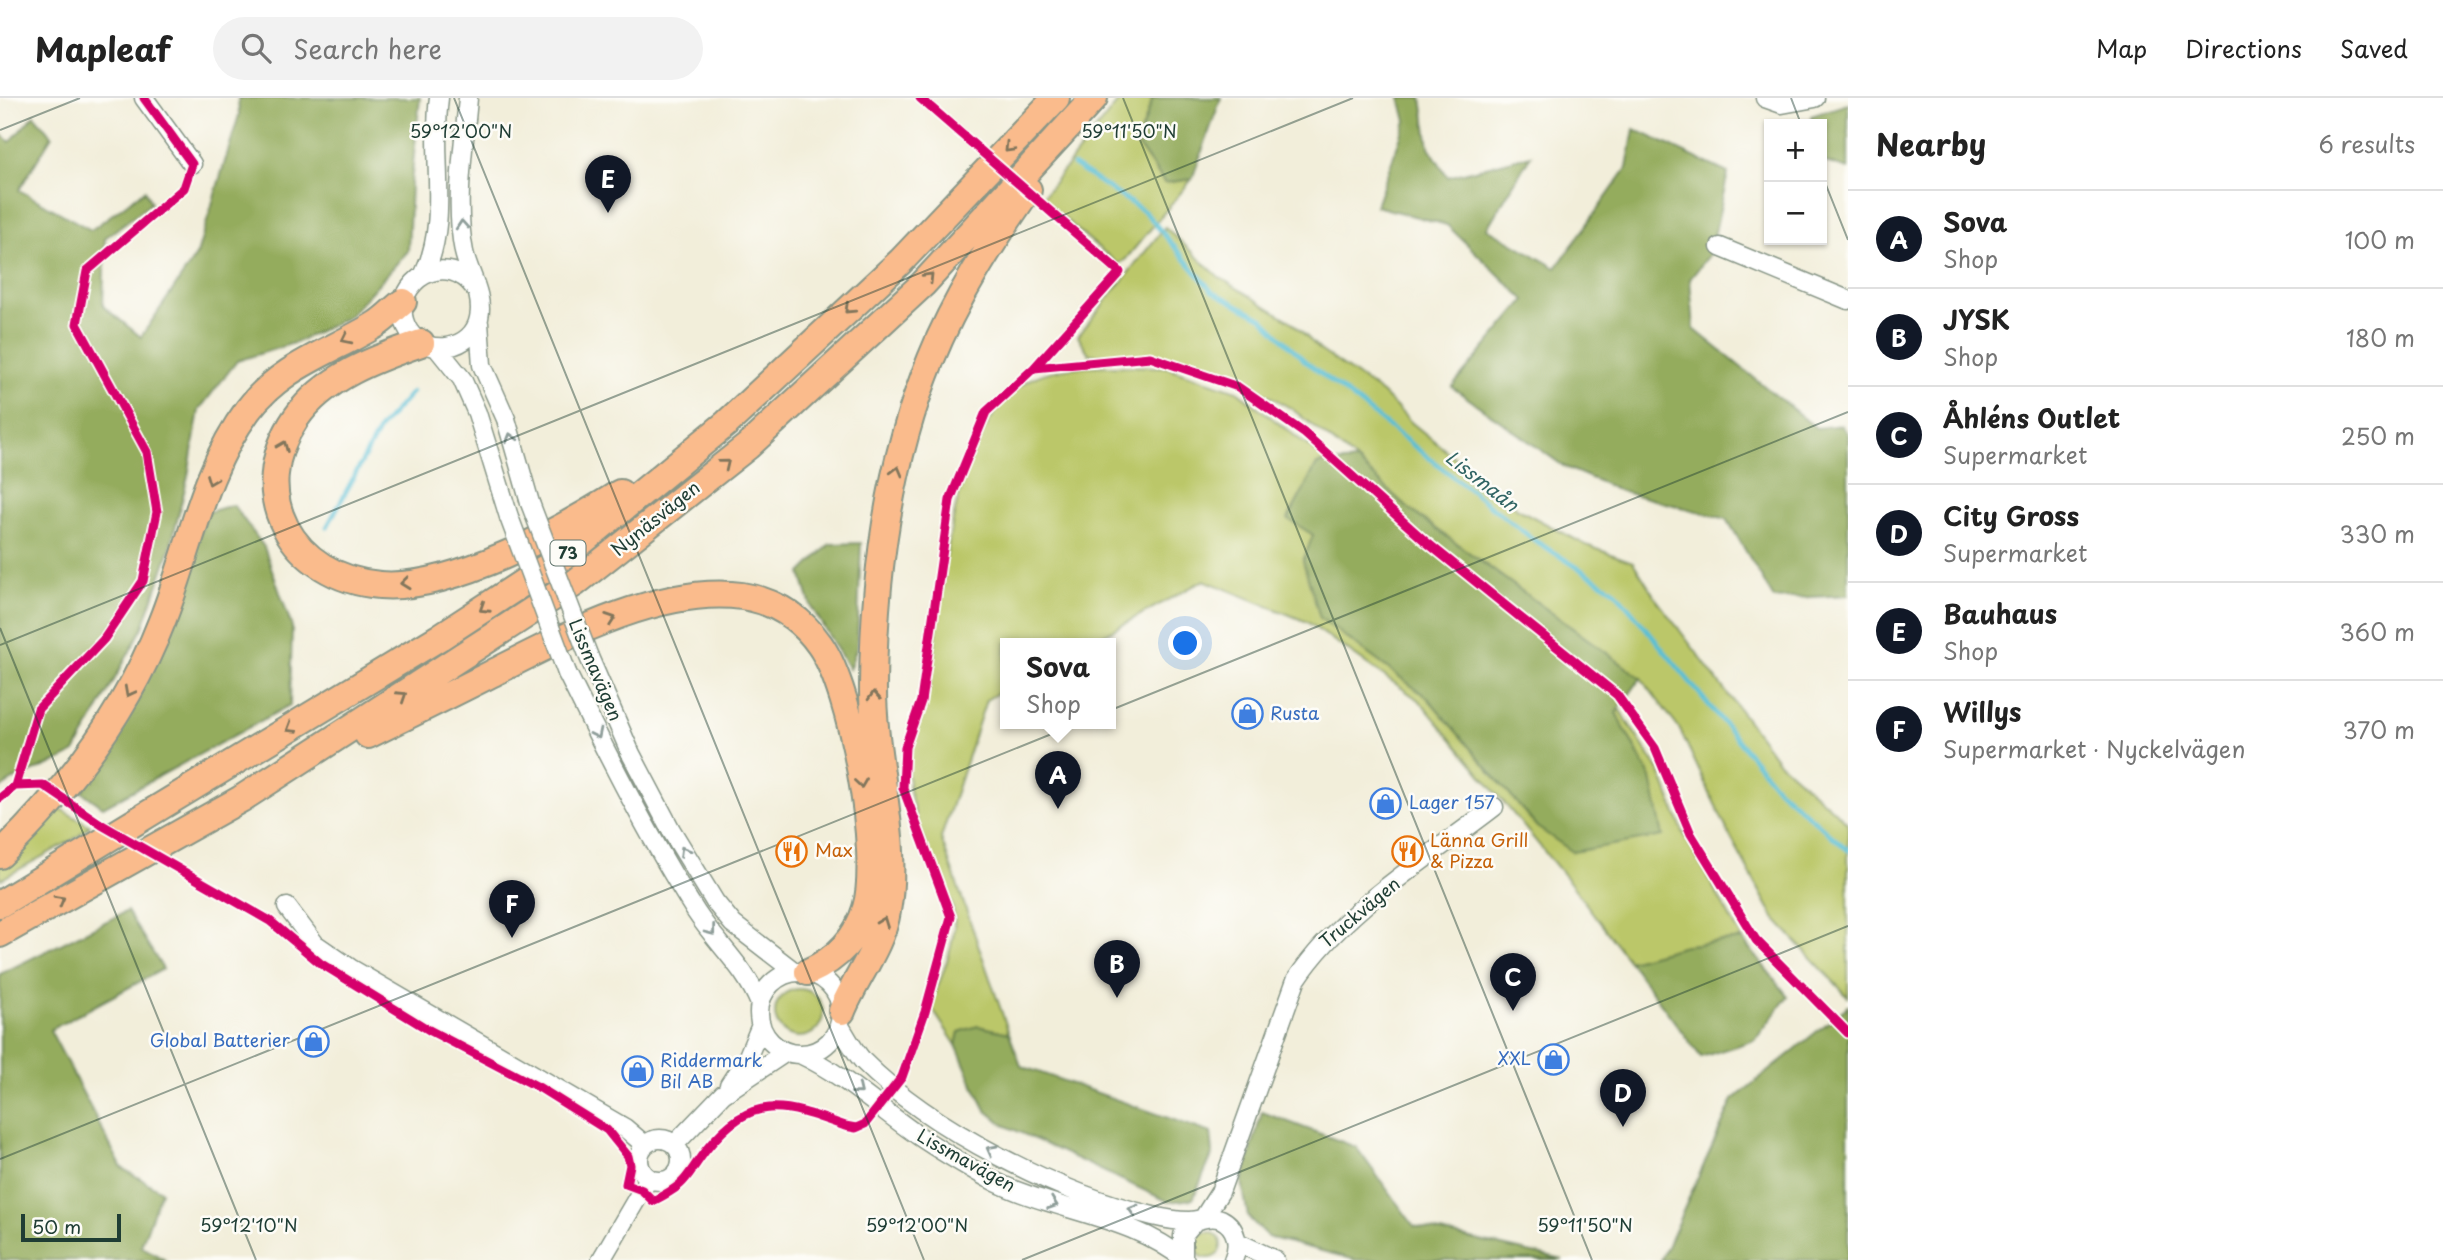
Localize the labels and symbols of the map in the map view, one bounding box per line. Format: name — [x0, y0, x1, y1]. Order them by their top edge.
text: 59°12'00"N — [410, 117, 512, 144]
text: 59°11'50"N — [1081, 117, 1177, 144]
one-way arrow — [1005, 140, 1018, 153]
pin: E — [585, 155, 631, 213]
one-way arrow — [455, 219, 470, 230]
one-way arrow — [921, 272, 933, 285]
one-way arrow — [844, 301, 857, 314]
one-way arrow — [341, 330, 353, 344]
one-way arrow — [505, 432, 519, 444]
one-way arrow — [274, 440, 288, 452]
water label: Lissmaån — [1440, 443, 1526, 519]
one-way arrow — [717, 460, 730, 472]
one-way arrow — [889, 465, 903, 477]
one-way arrow — [205, 474, 219, 486]
street label: Nynäsvägen — [605, 474, 705, 562]
road number: 73 — [550, 540, 586, 566]
one-way arrow — [400, 575, 411, 590]
one-way arrow — [479, 600, 492, 612]
one-way arrow — [604, 613, 616, 628]
street label: Lissmavägen — [563, 614, 630, 725]
your location — [1168, 626, 1202, 660]
one-way arrow — [124, 685, 137, 697]
one-way arrow — [866, 691, 881, 702]
one-way arrow — [394, 692, 407, 705]
shop icon: Rusta — [1230, 697, 1264, 731]
place label: Rusta — [1270, 699, 1320, 726]
one-way arrow — [286, 720, 299, 733]
one-way arrow — [589, 727, 603, 739]
pin: A — [1035, 751, 1081, 809]
one-way arrow — [853, 777, 868, 789]
shop icon: Lager 157 — [1369, 786, 1403, 820]
place label: Lager 157 — [1409, 788, 1495, 815]
place label: Länna Grill & Pizza — [1430, 826, 1528, 874]
restaurant icon: Max — [775, 834, 809, 868]
restaurant icon: Länna Grill & Pizza — [1390, 834, 1424, 868]
place label: Max — [815, 836, 853, 863]
one-way arrow — [680, 846, 693, 859]
street label: Truckvägen — [1313, 870, 1405, 954]
pin: F — [489, 880, 535, 938]
one-way arrow — [52, 895, 65, 908]
one-way arrow — [875, 916, 889, 928]
one-way arrow — [702, 923, 715, 936]
pin: B — [1094, 940, 1140, 998]
pin: C — [1490, 953, 1536, 1011]
shop icon: Global Batterier — [296, 1024, 330, 1058]
place label: Global Batterier — [150, 1026, 291, 1053]
shop icon: XXL — [1537, 1042, 1571, 1076]
place label: XXL — [1498, 1044, 1531, 1071]
place label: Riddermark Bil AB — [660, 1046, 762, 1094]
shop icon: Riddermark Bil AB — [620, 1054, 654, 1088]
pin: D — [1600, 1069, 1646, 1127]
one-way arrow — [851, 1081, 863, 1094]
street label: Lissmavägen — [912, 1121, 1021, 1198]
one-way arrow — [986, 1145, 998, 1158]
one-way arrow — [1047, 1196, 1059, 1210]
one-way arrow — [1127, 1204, 1139, 1219]
scale bar — [21, 1211, 121, 1243]
text: 59°12'10"N — [200, 1211, 298, 1238]
text: 59°12'00"N — [866, 1211, 968, 1238]
text: 59°11'50"N — [1537, 1211, 1633, 1238]

